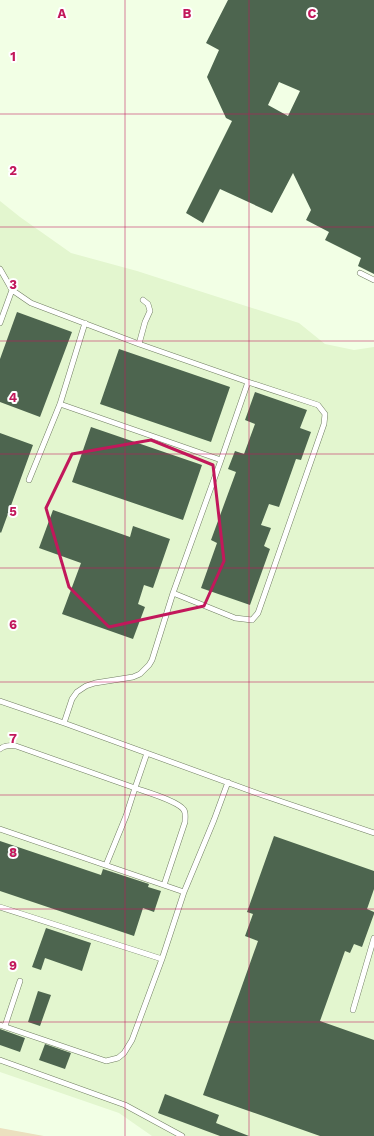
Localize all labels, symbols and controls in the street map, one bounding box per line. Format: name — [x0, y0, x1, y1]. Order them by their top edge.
text: A — [58, 6, 67, 21]
text: B — [183, 6, 192, 21]
text: C — [308, 6, 317, 21]
text: 1 — [10, 49, 16, 64]
text: 2 — [9, 163, 17, 178]
text: 3 — [9, 277, 17, 292]
text: 4 — [9, 390, 18, 405]
text: 5 — [9, 504, 17, 519]
text: 6 — [9, 617, 17, 632]
text: 7 — [9, 731, 17, 746]
text: 8 — [9, 845, 17, 860]
text: 9 — [9, 958, 17, 973]

